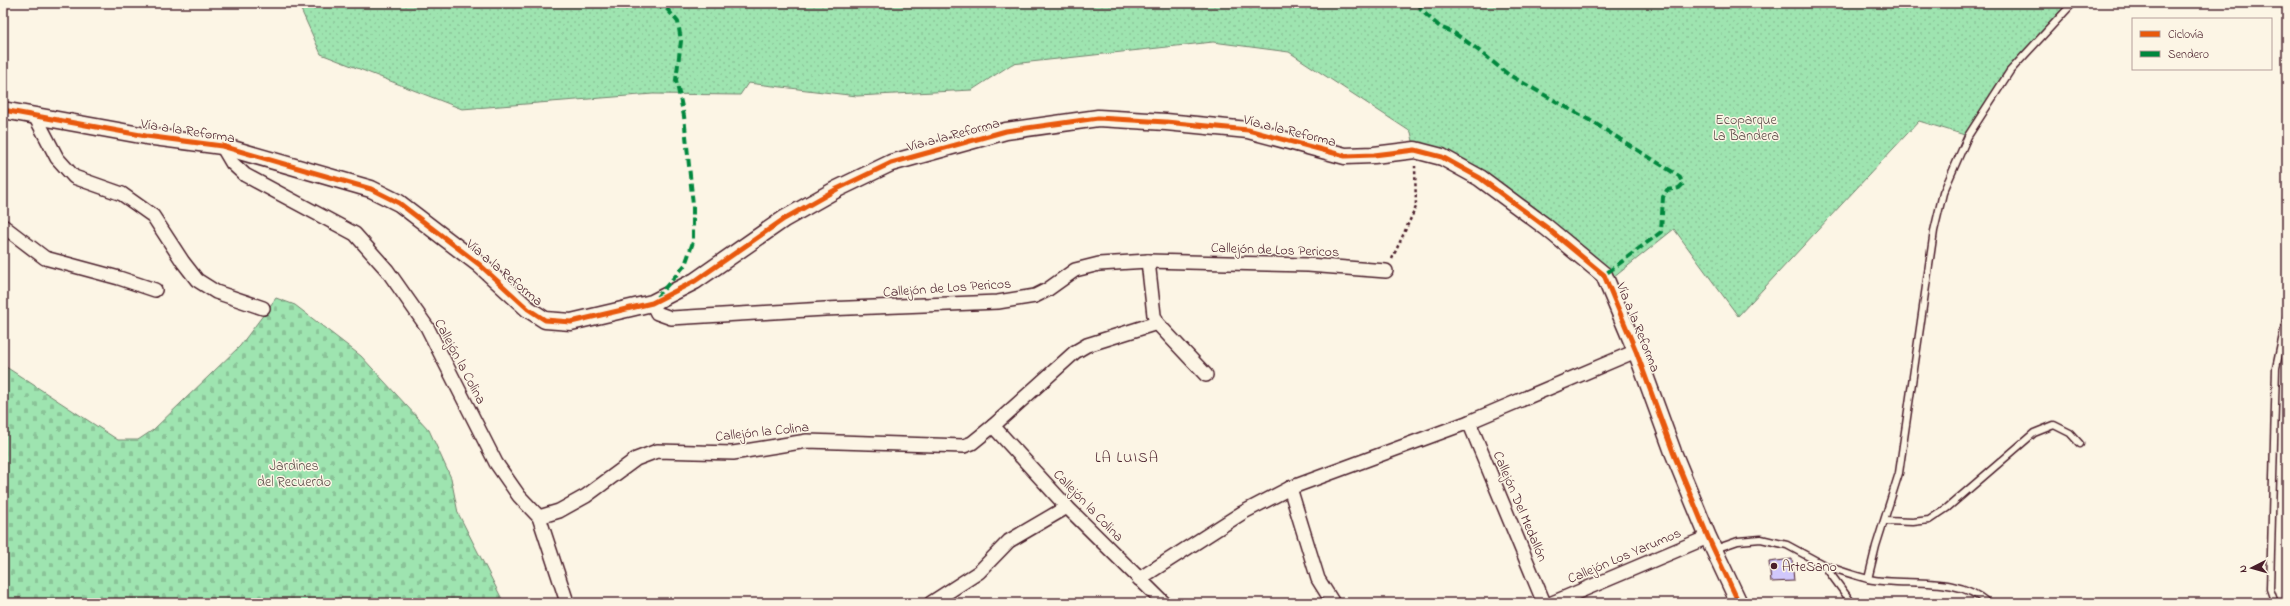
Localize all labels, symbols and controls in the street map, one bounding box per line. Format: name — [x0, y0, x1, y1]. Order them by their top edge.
legend — [2132, 18, 2272, 70]
text: Ciclovía — [2168, 26, 2204, 44]
text: Sendero — [2168, 46, 2209, 64]
street label: Vía a la Reforma — [1240, 110, 1338, 153]
park label: Ecoparque La Bandera — [1713, 110, 1779, 147]
street label: Vía a la Reforma — [904, 113, 1002, 158]
street label: Vía a la Reforma — [138, 114, 236, 149]
street label: Vía a la Reforma — [460, 234, 547, 312]
street label: Callejón de Los Pericos — [1210, 238, 1340, 263]
street label: Callejón de Los Pericos — [882, 274, 1012, 303]
street label: Vía a la Reforma — [1610, 279, 1665, 376]
street label: Callejón la Colina — [428, 315, 491, 408]
street label: Callejón la Colina — [714, 417, 810, 448]
district label: LA LUISA — [1095, 447, 1159, 469]
street label: Callejón Del Medallón — [1487, 448, 1552, 565]
park label: Jardines del Recuerdo — [257, 456, 331, 493]
street label: Callejón la Colina — [1048, 465, 1128, 547]
street label: Callejón Los Yarumos — [1565, 523, 1685, 590]
north arrow — [2232, 548, 2272, 588]
place label: ArteSano — [1782, 557, 1837, 578]
marker: ArteSano — [1769, 561, 1779, 571]
text: N — [2235, 564, 2251, 573]

